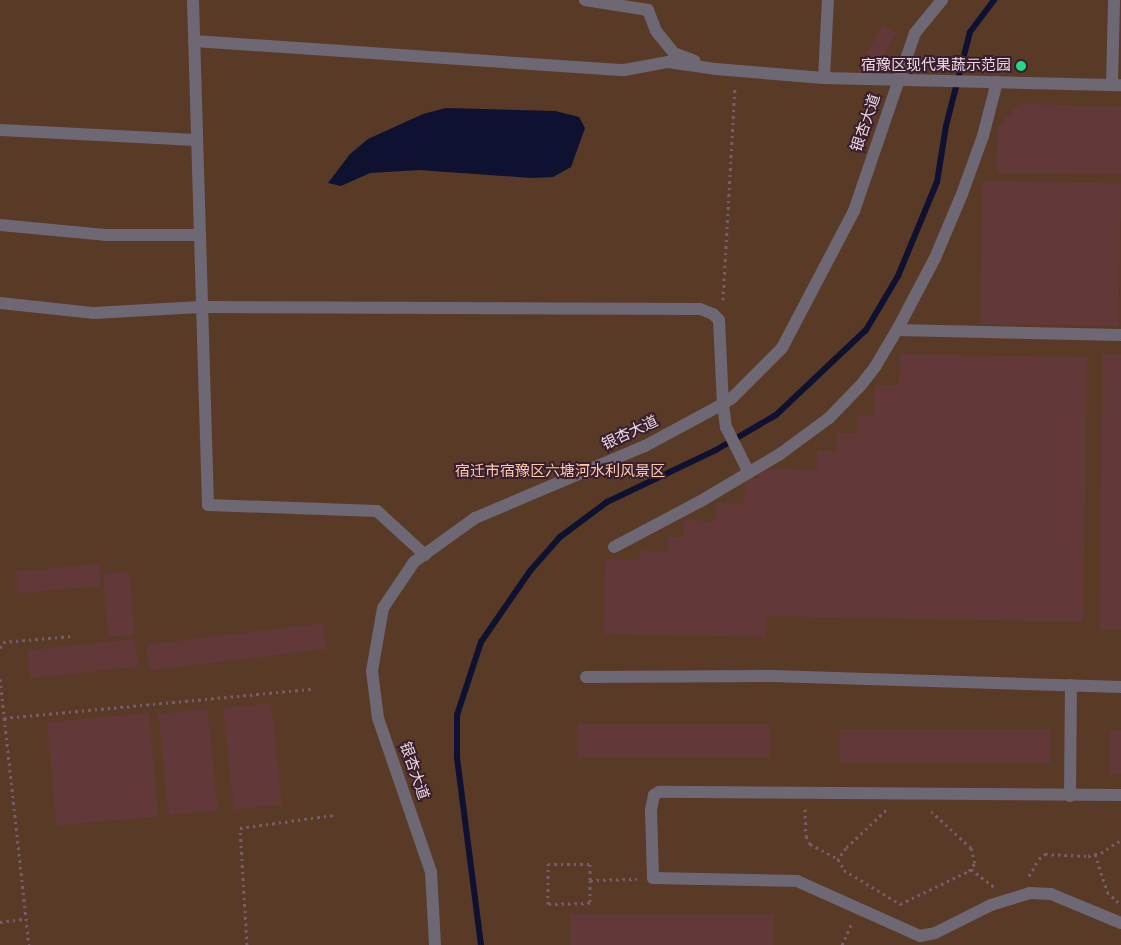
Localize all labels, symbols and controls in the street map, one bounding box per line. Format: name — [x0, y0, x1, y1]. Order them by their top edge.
place label: 宿豫区现代果蔬示范园 — [861, 57, 1011, 75]
marker: 宿豫区现代果蔬示范园 — [1015, 60, 1027, 72]
street label: 银杏大道 — [848, 92, 884, 154]
street label: 银杏大道 — [599, 412, 661, 454]
park label: 宿迁市宿豫区六塘河水利风景区 — [455, 463, 665, 481]
street label: 银杏大道 — [396, 740, 432, 802]

